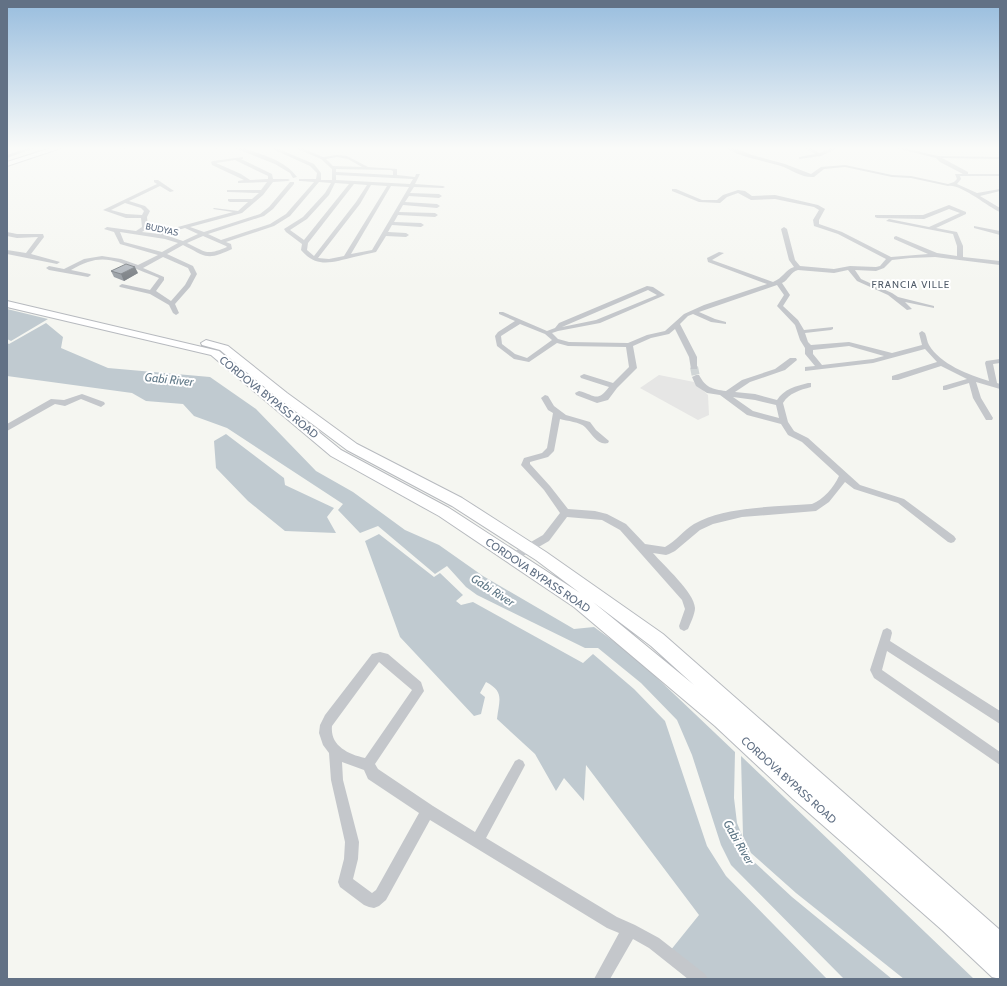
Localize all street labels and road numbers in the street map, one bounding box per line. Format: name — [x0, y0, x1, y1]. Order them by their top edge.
street label: BUDYAS — [144, 220, 180, 238]
street label: CORDOVA BYPASS ROAD — [217, 353, 321, 441]
street label: CORDOVA BYPASS ROAD — [483, 535, 593, 615]
street label: CORDOVA BYPASS ROAD — [738, 733, 840, 827]

